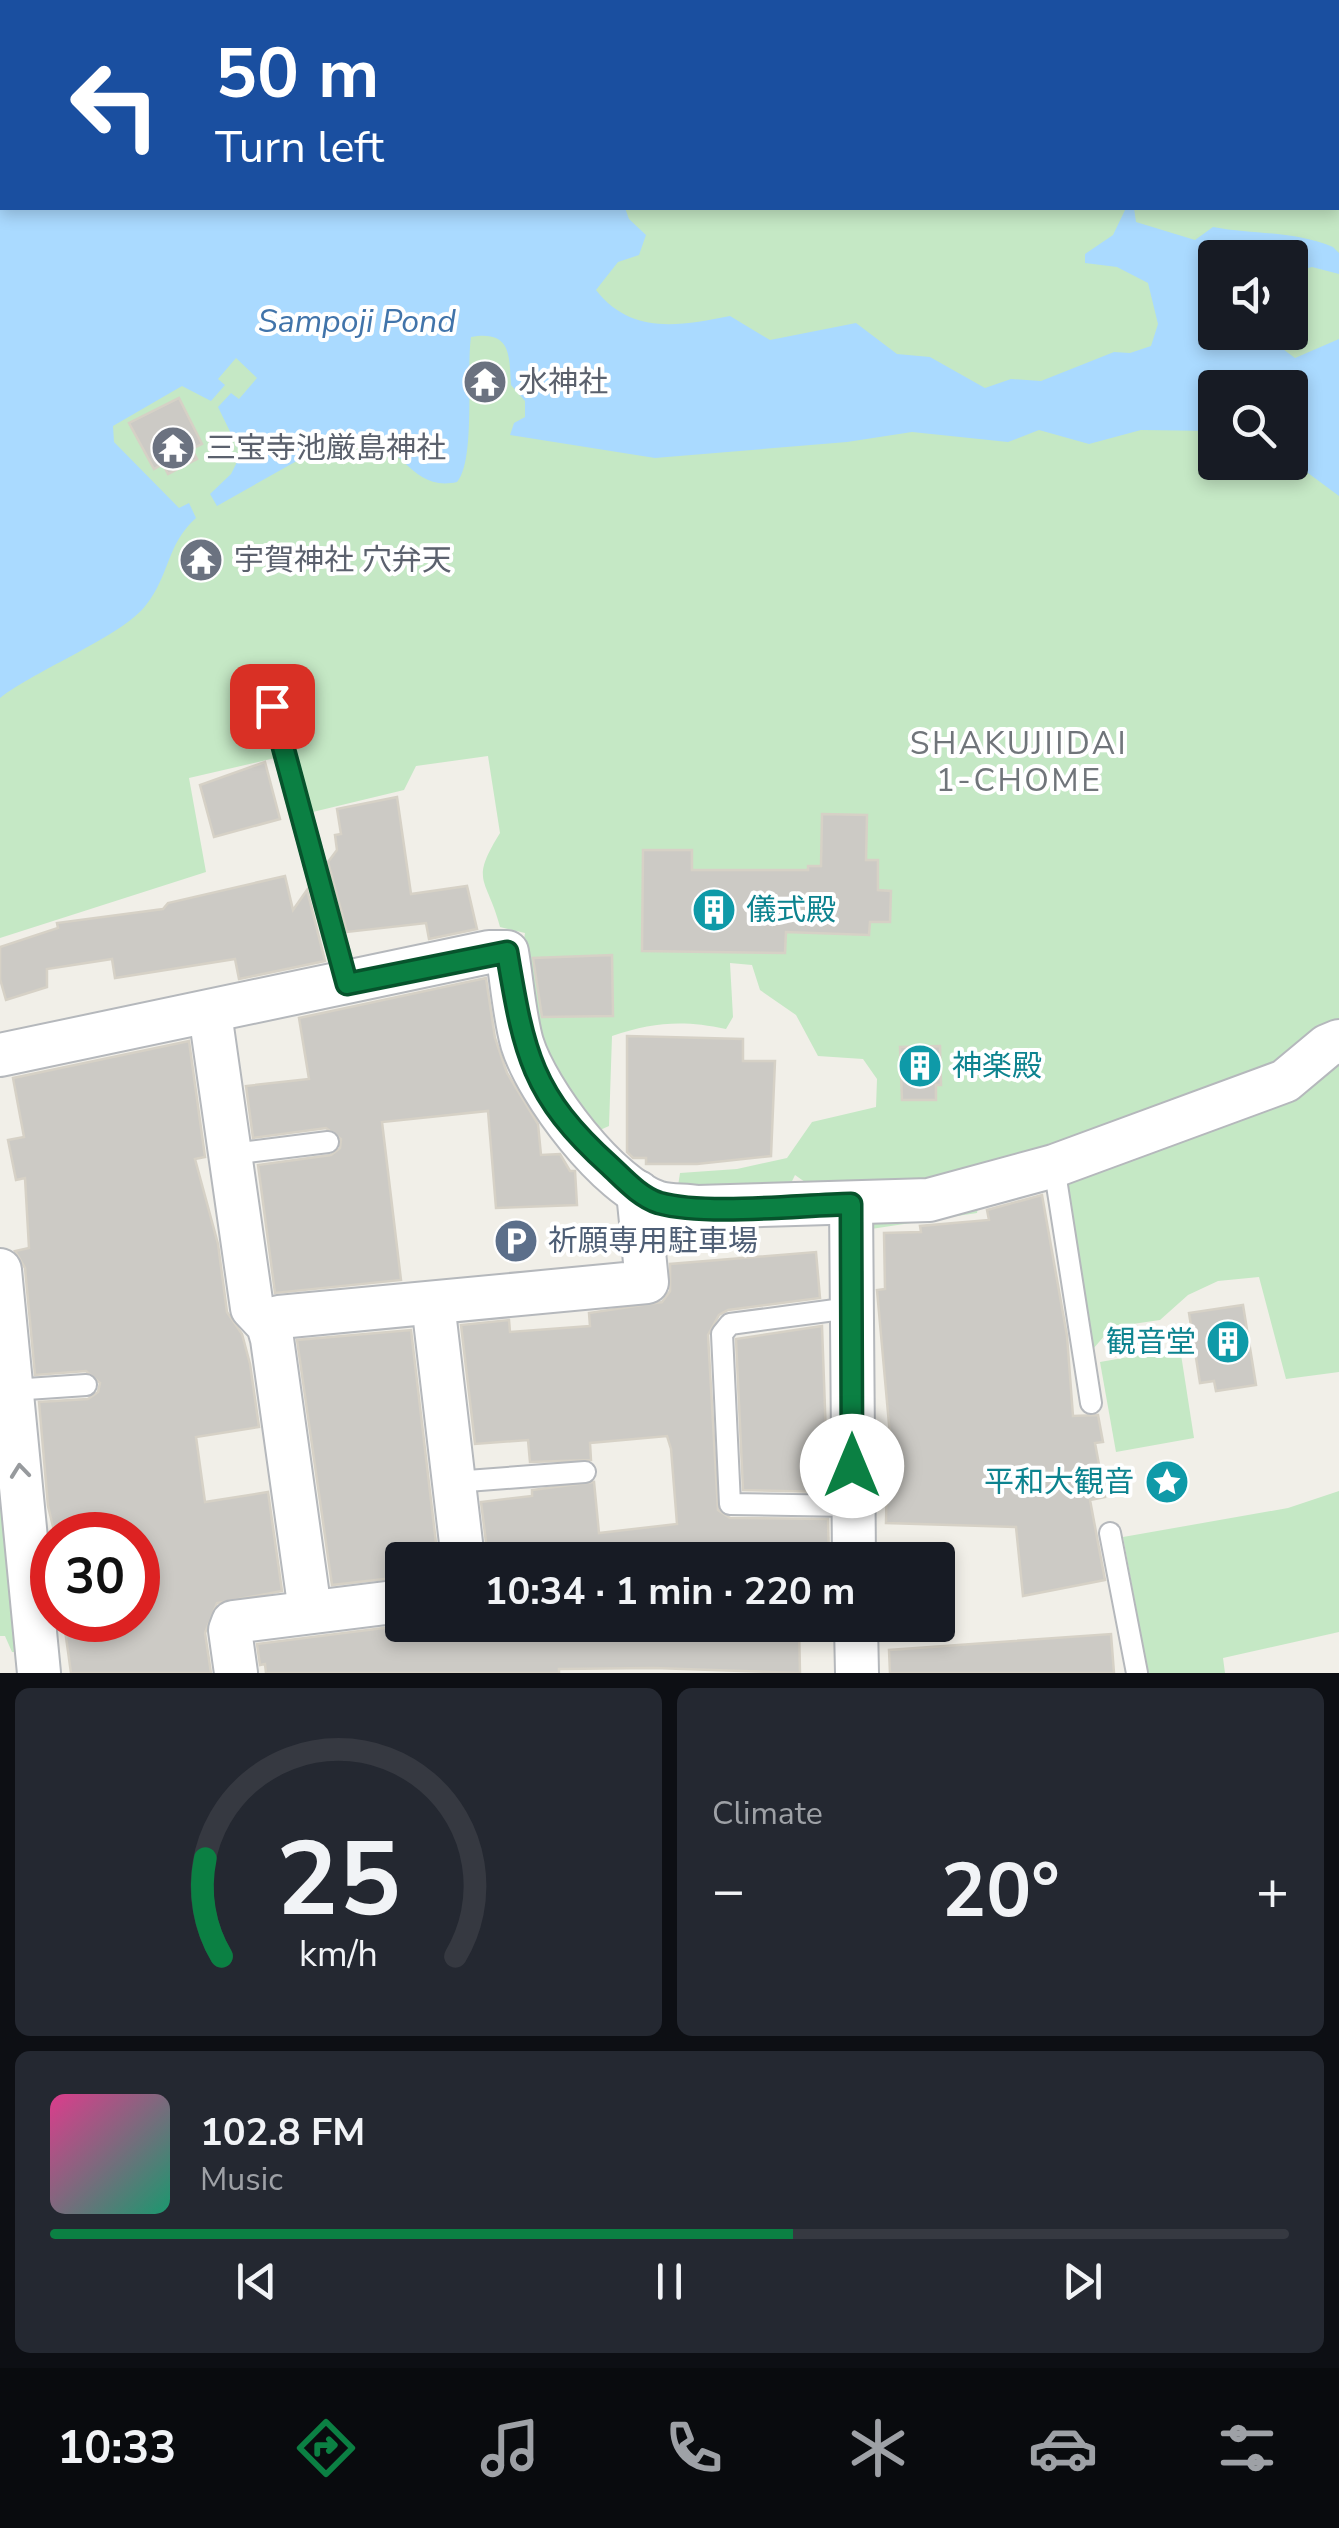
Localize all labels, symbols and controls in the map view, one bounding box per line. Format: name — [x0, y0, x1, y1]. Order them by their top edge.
text: 50 m — [215, 26, 379, 122]
icon: left — [50, 40, 180, 170]
text: Turn left — [215, 117, 384, 178]
map controls — [1198, 240, 1308, 480]
button: sound — [1198, 240, 1308, 350]
water label: Sampoji Pond — [258, 300, 456, 343]
temple icon: 水神社 — [462, 359, 508, 405]
place label: 水神社 — [518, 362, 608, 403]
button: search — [1198, 370, 1308, 480]
temple icon: 三宝寺池厳島神社 — [150, 425, 196, 471]
place label: 三宝寺池厳島神社 — [206, 428, 446, 469]
temple icon: 宇賀神社 穴弁天 — [178, 537, 224, 583]
place label: 宇賀神社 穴弁天 — [234, 540, 452, 581]
pin — [230, 664, 315, 749]
icon: arrive — [245, 679, 300, 734]
district label: SHAKUJIIDAI 1-CHOME — [910, 722, 1128, 802]
building icon: 儀式殿 — [691, 887, 737, 933]
place label: 儀式殿 — [746, 890, 836, 931]
building icon: 神楽殿 — [897, 1043, 943, 1089]
place label: 神楽殿 — [952, 1046, 1042, 1087]
parking icon: 祈願専用駐車場 — [493, 1218, 539, 1264]
place label: 祈願専用駐車場 — [548, 1221, 758, 1262]
building icon: 観音堂 — [1205, 1319, 1251, 1365]
place label: 観音堂 — [1106, 1322, 1196, 1363]
position arrow — [800, 1414, 904, 1518]
place icon: 平和大観音 — [1144, 1459, 1190, 1505]
place label: 平和大観音 — [984, 1462, 1134, 1503]
one-way arrow — [10, 1463, 31, 1479]
speed limit sign: 30 — [30, 1512, 160, 1642]
text: 10:34 · 1 min · 220 m — [485, 1566, 855, 1617]
text: Climate — [712, 1792, 823, 1835]
text: 25 — [276, 1809, 401, 1951]
text: 20° — [941, 1840, 1060, 1942]
text: − — [712, 1853, 745, 1928]
text: + — [1256, 1853, 1289, 1928]
text: km/h — [299, 1930, 378, 1979]
text: 102.8 FM — [200, 2107, 365, 2158]
text: Music — [200, 2158, 283, 2201]
icon: previous — [229, 2254, 284, 2309]
icon: pause — [642, 2254, 697, 2309]
icon: next — [1055, 2254, 1110, 2309]
icon: directions — [291, 2413, 361, 2483]
icon: music — [475, 2413, 545, 2483]
icon: phone — [659, 2413, 729, 2483]
icon: climate — [843, 2413, 913, 2483]
icon: car — [1028, 2413, 1098, 2483]
icon: filters — [1212, 2413, 1282, 2483]
text: 10:33 — [57, 2418, 176, 2479]

